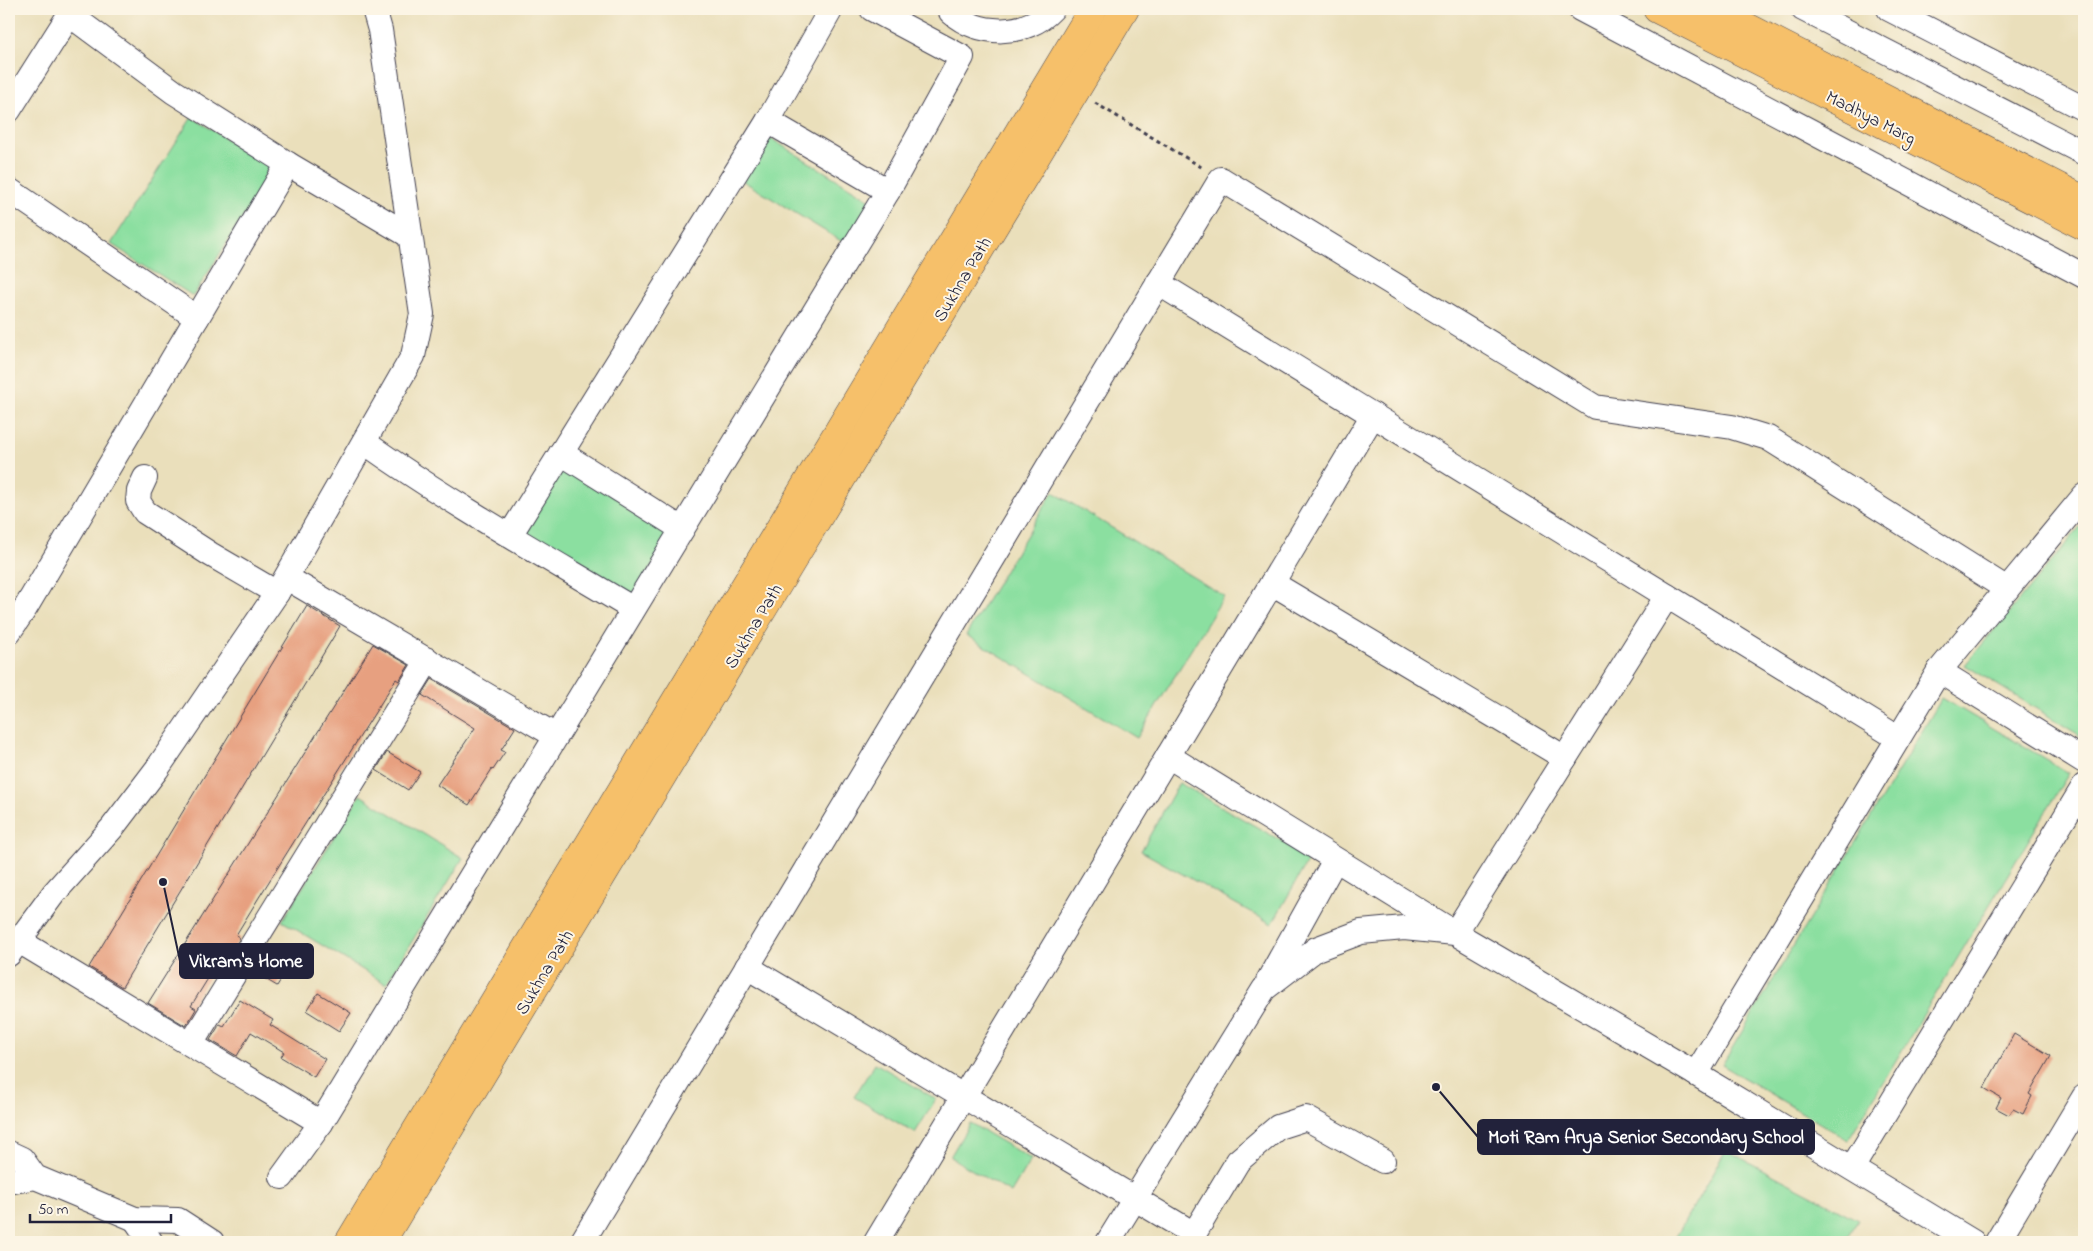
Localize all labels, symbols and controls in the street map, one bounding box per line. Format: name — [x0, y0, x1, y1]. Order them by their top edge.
street label: Madhya Marg — [1820, 85, 1920, 153]
street label: Sukhna Path — [928, 233, 999, 327]
street label: Sukhna Path — [719, 580, 790, 674]
street label: Sukhna Path — [510, 926, 581, 1020]
callout: Vikram's Home — [180, 944, 313, 978]
text: Vikram's Home — [188, 949, 303, 976]
callout: Moti Ram Arya Senior Secondary School — [1478, 1120, 1814, 1154]
text: Moti Ram Arya Senior Secondary School — [1488, 1125, 1804, 1154]
scale bar — [30, 1191, 171, 1223]
text: 50 m — [38, 1199, 69, 1221]

